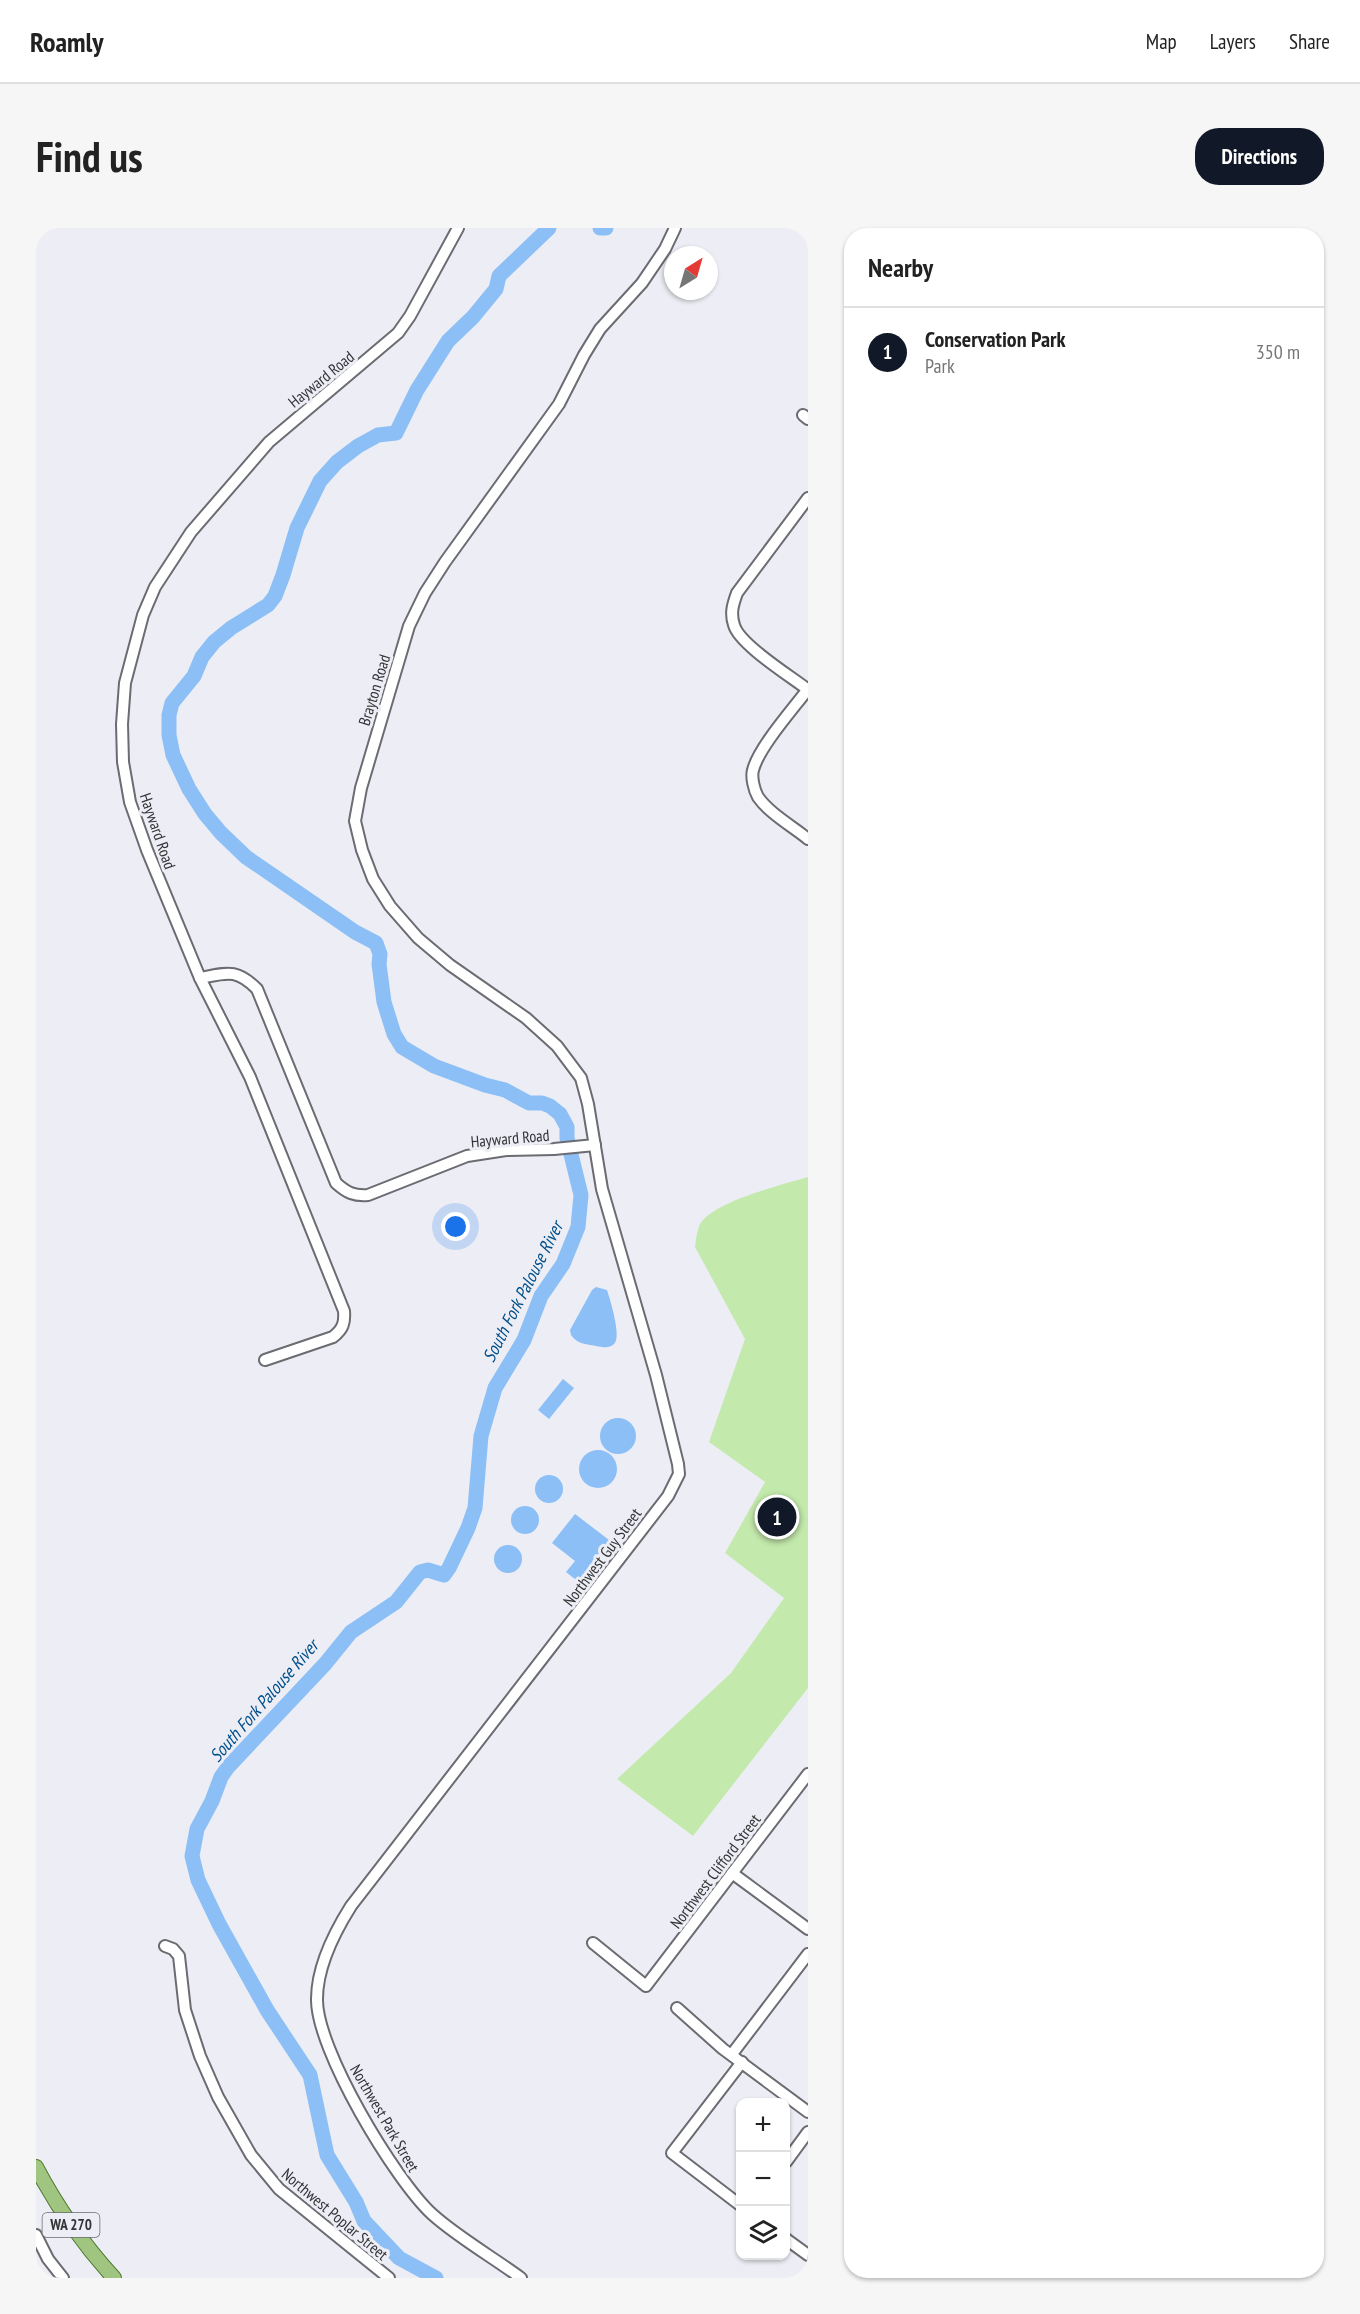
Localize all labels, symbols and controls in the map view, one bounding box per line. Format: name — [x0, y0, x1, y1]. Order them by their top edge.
text: Roamly — [30, 23, 104, 60]
text: Map — [1146, 28, 1177, 55]
text: Layers — [1210, 28, 1256, 55]
text: Share — [1289, 28, 1330, 55]
button: Directions — [1195, 128, 1324, 185]
text: Find us — [36, 129, 143, 184]
north arrow — [664, 246, 718, 300]
text: Nearby — [868, 251, 933, 284]
text: Conservation Park — [925, 325, 1066, 353]
text: 1 — [883, 339, 892, 365]
text: 350 m — [1256, 339, 1300, 365]
street label: Hayward Road — [284, 346, 358, 412]
text: Park — [925, 353, 955, 379]
street label: Brayton Road — [354, 652, 394, 728]
street label: Hayward Road — [136, 790, 180, 872]
street label: Hayward Road — [470, 1125, 550, 1151]
your location — [441, 1212, 470, 1241]
water label: South Fork Palouse River — [477, 1215, 569, 1366]
pin: 1 — [758, 1494, 796, 1540]
street label: Northwest Guy Street — [559, 1504, 646, 1610]
water label: South Fork Palouse River — [204, 1633, 325, 1766]
street label: Northwest Clifford Street — [665, 1809, 765, 1932]
street label: Northwest Park Street — [346, 2061, 424, 2176]
map controls — [736, 2098, 790, 2260]
button: + — [736, 2098, 790, 2152]
button: − — [736, 2152, 790, 2206]
street label: Northwest Poplar Street — [278, 2164, 393, 2265]
button: layers — [736, 2206, 790, 2260]
road number: WA 270 — [42, 2213, 99, 2237]

